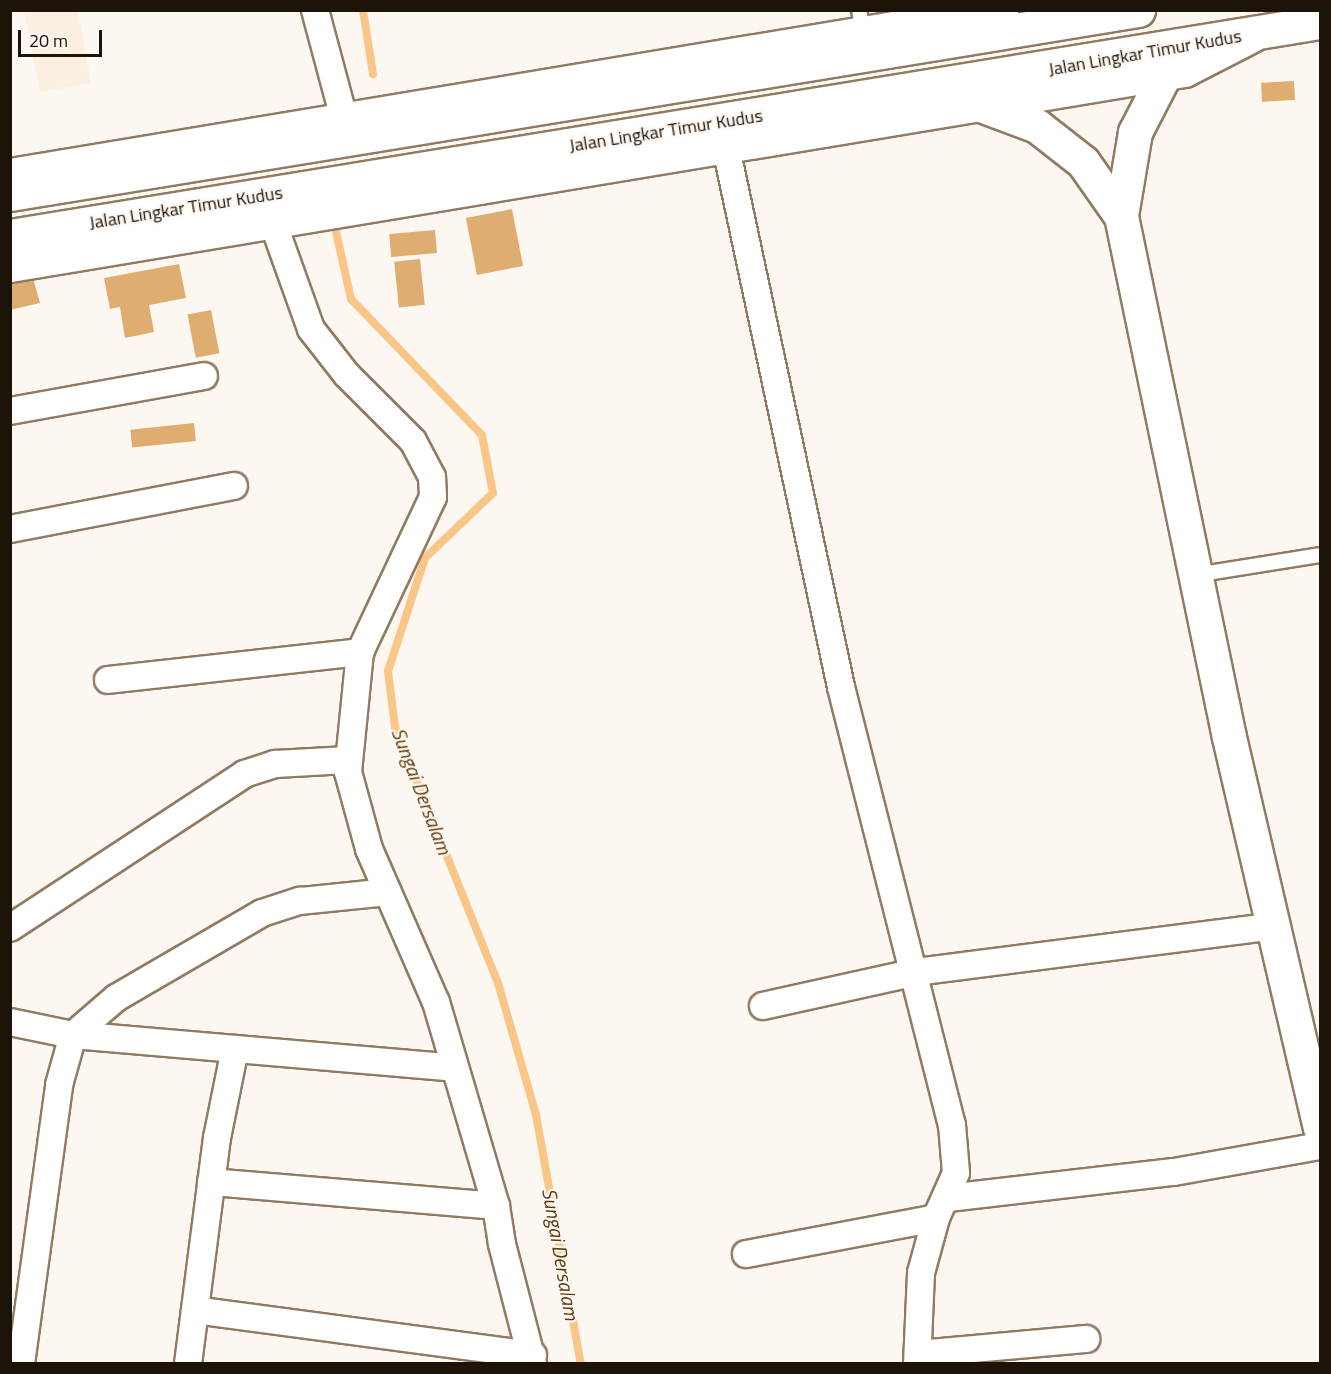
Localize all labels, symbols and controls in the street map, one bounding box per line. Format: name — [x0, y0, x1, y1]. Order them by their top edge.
scale bar — [21, 18, 105, 56]
street label: Jalan Lingkar Timur Kudus — [1047, 25, 1243, 81]
text: 20 m — [29, 27, 68, 54]
street label: Jalan Lingkar Timur Kudus — [568, 105, 764, 157]
street label: Jalan Lingkar Timur Kudus — [88, 182, 284, 234]
water label: Sungai Dersalam — [387, 724, 457, 858]
water label: Sungai Dersalam — [538, 1186, 584, 1322]

